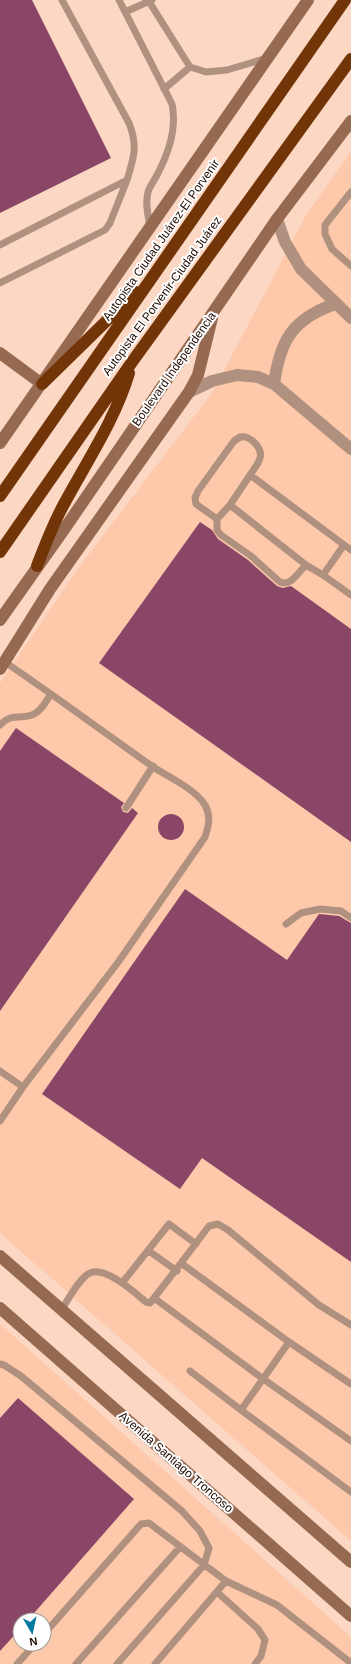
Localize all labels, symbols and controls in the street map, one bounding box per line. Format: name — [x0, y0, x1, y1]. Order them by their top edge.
street label: Autopista Ciudad Juárez-El Porvenir — [100, 157, 222, 323]
street label: Autopista El Porvenir-Ciudad Juárez — [99, 214, 225, 378]
street label: Boulevard Independencia — [129, 309, 219, 429]
street label: Avenida Santiago Troncoso — [116, 1409, 236, 1516]
north arrow — [12, 1612, 52, 1652]
text: N — [29, 1635, 38, 1648]

